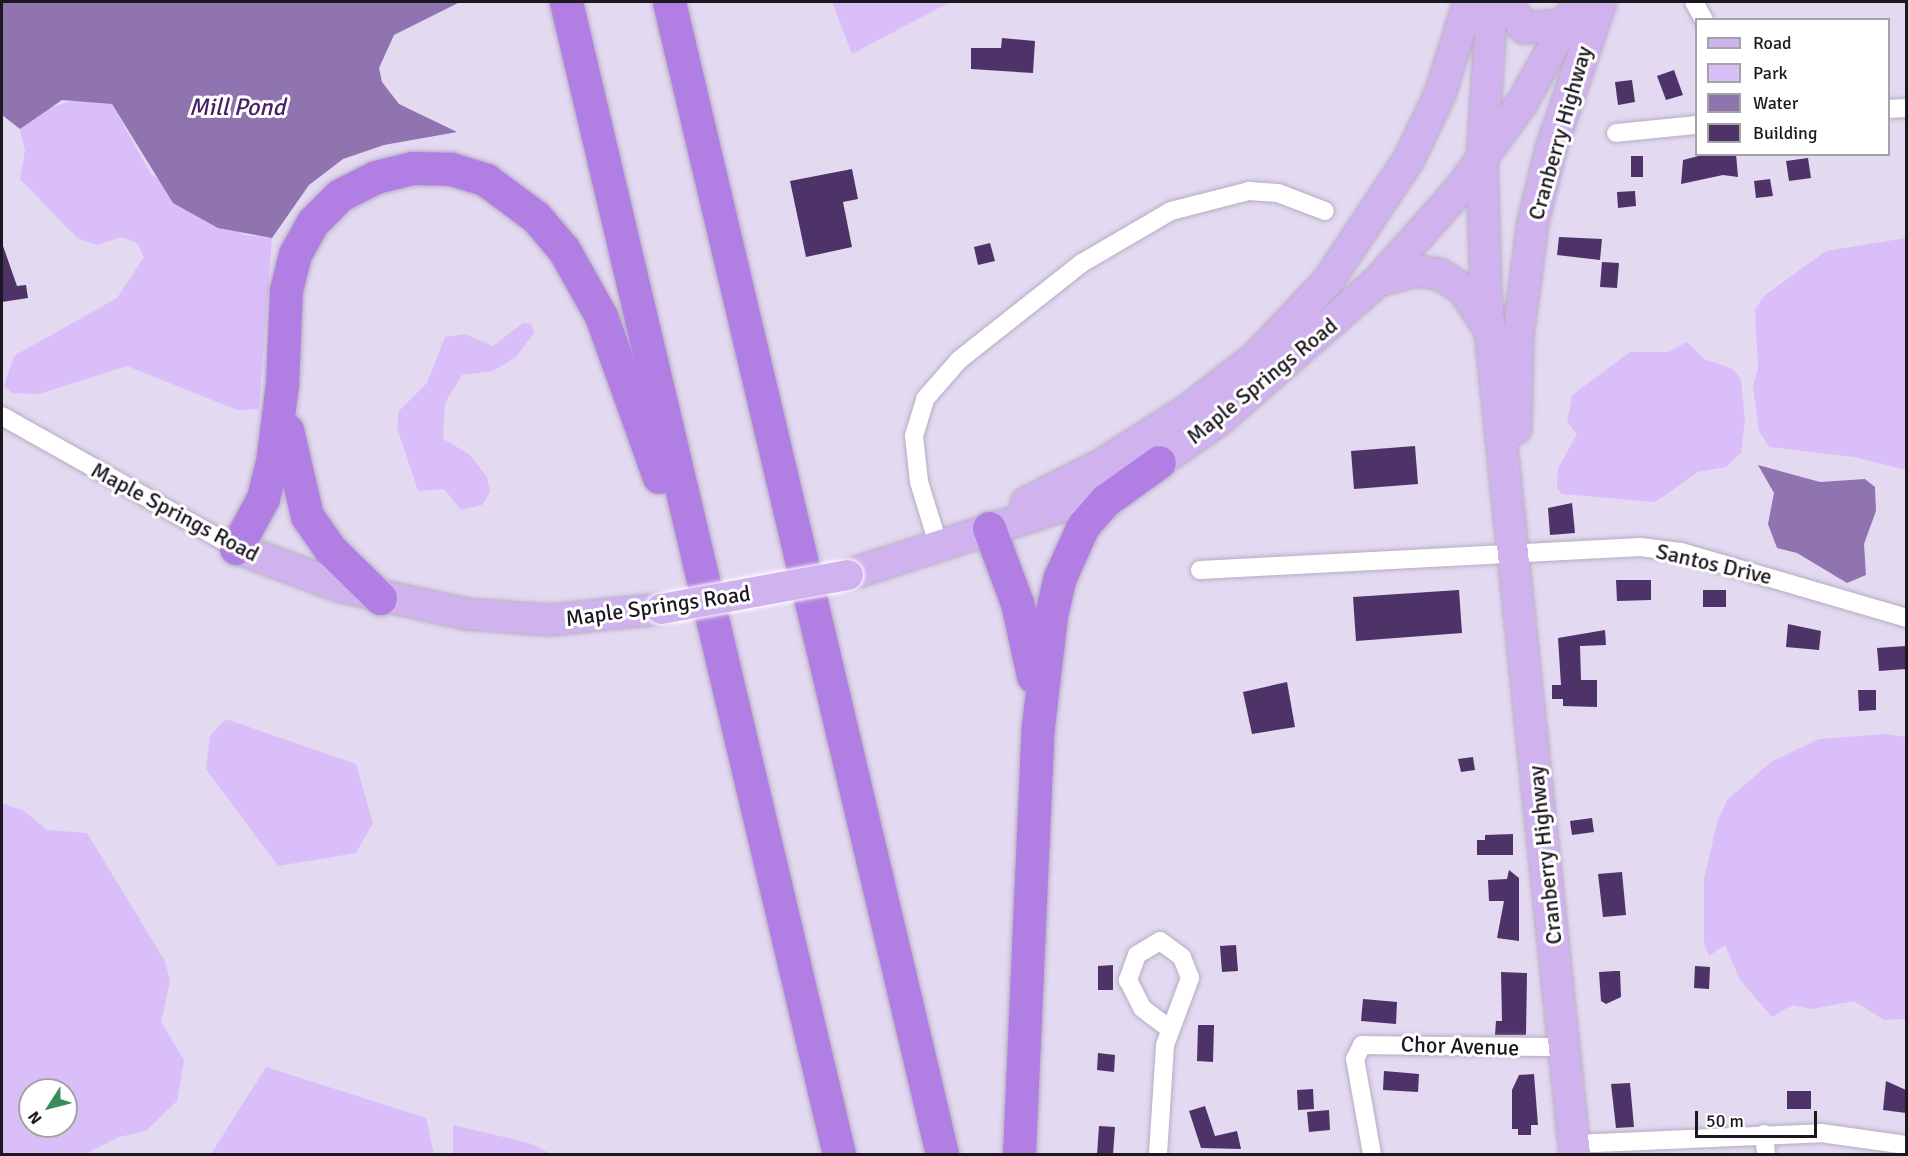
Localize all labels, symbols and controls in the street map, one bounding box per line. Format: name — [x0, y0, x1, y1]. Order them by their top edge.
legend — [1695, 18, 1890, 156]
text: Road — [1753, 32, 1792, 54]
street label: Cranberry Highway — [1523, 43, 1597, 223]
text: Park — [1753, 62, 1788, 84]
text: Water — [1753, 92, 1798, 114]
water label: Mill Pond — [189, 94, 285, 122]
text: Building — [1753, 122, 1817, 144]
street label: Maple Springs Road — [1181, 312, 1343, 450]
street label: Maple Springs Road — [87, 457, 263, 567]
street label: Santos Drive — [1654, 538, 1774, 590]
street label: Maple Springs Road — [564, 580, 752, 632]
street label: Cranberry Highway — [1522, 764, 1568, 946]
street label: Chor Avenue — [1400, 1031, 1520, 1061]
north arrow — [18, 1078, 78, 1138]
scale bar — [1698, 1099, 1820, 1137]
text: N — [24, 1107, 46, 1128]
text: 50 m — [1706, 1110, 1744, 1132]

